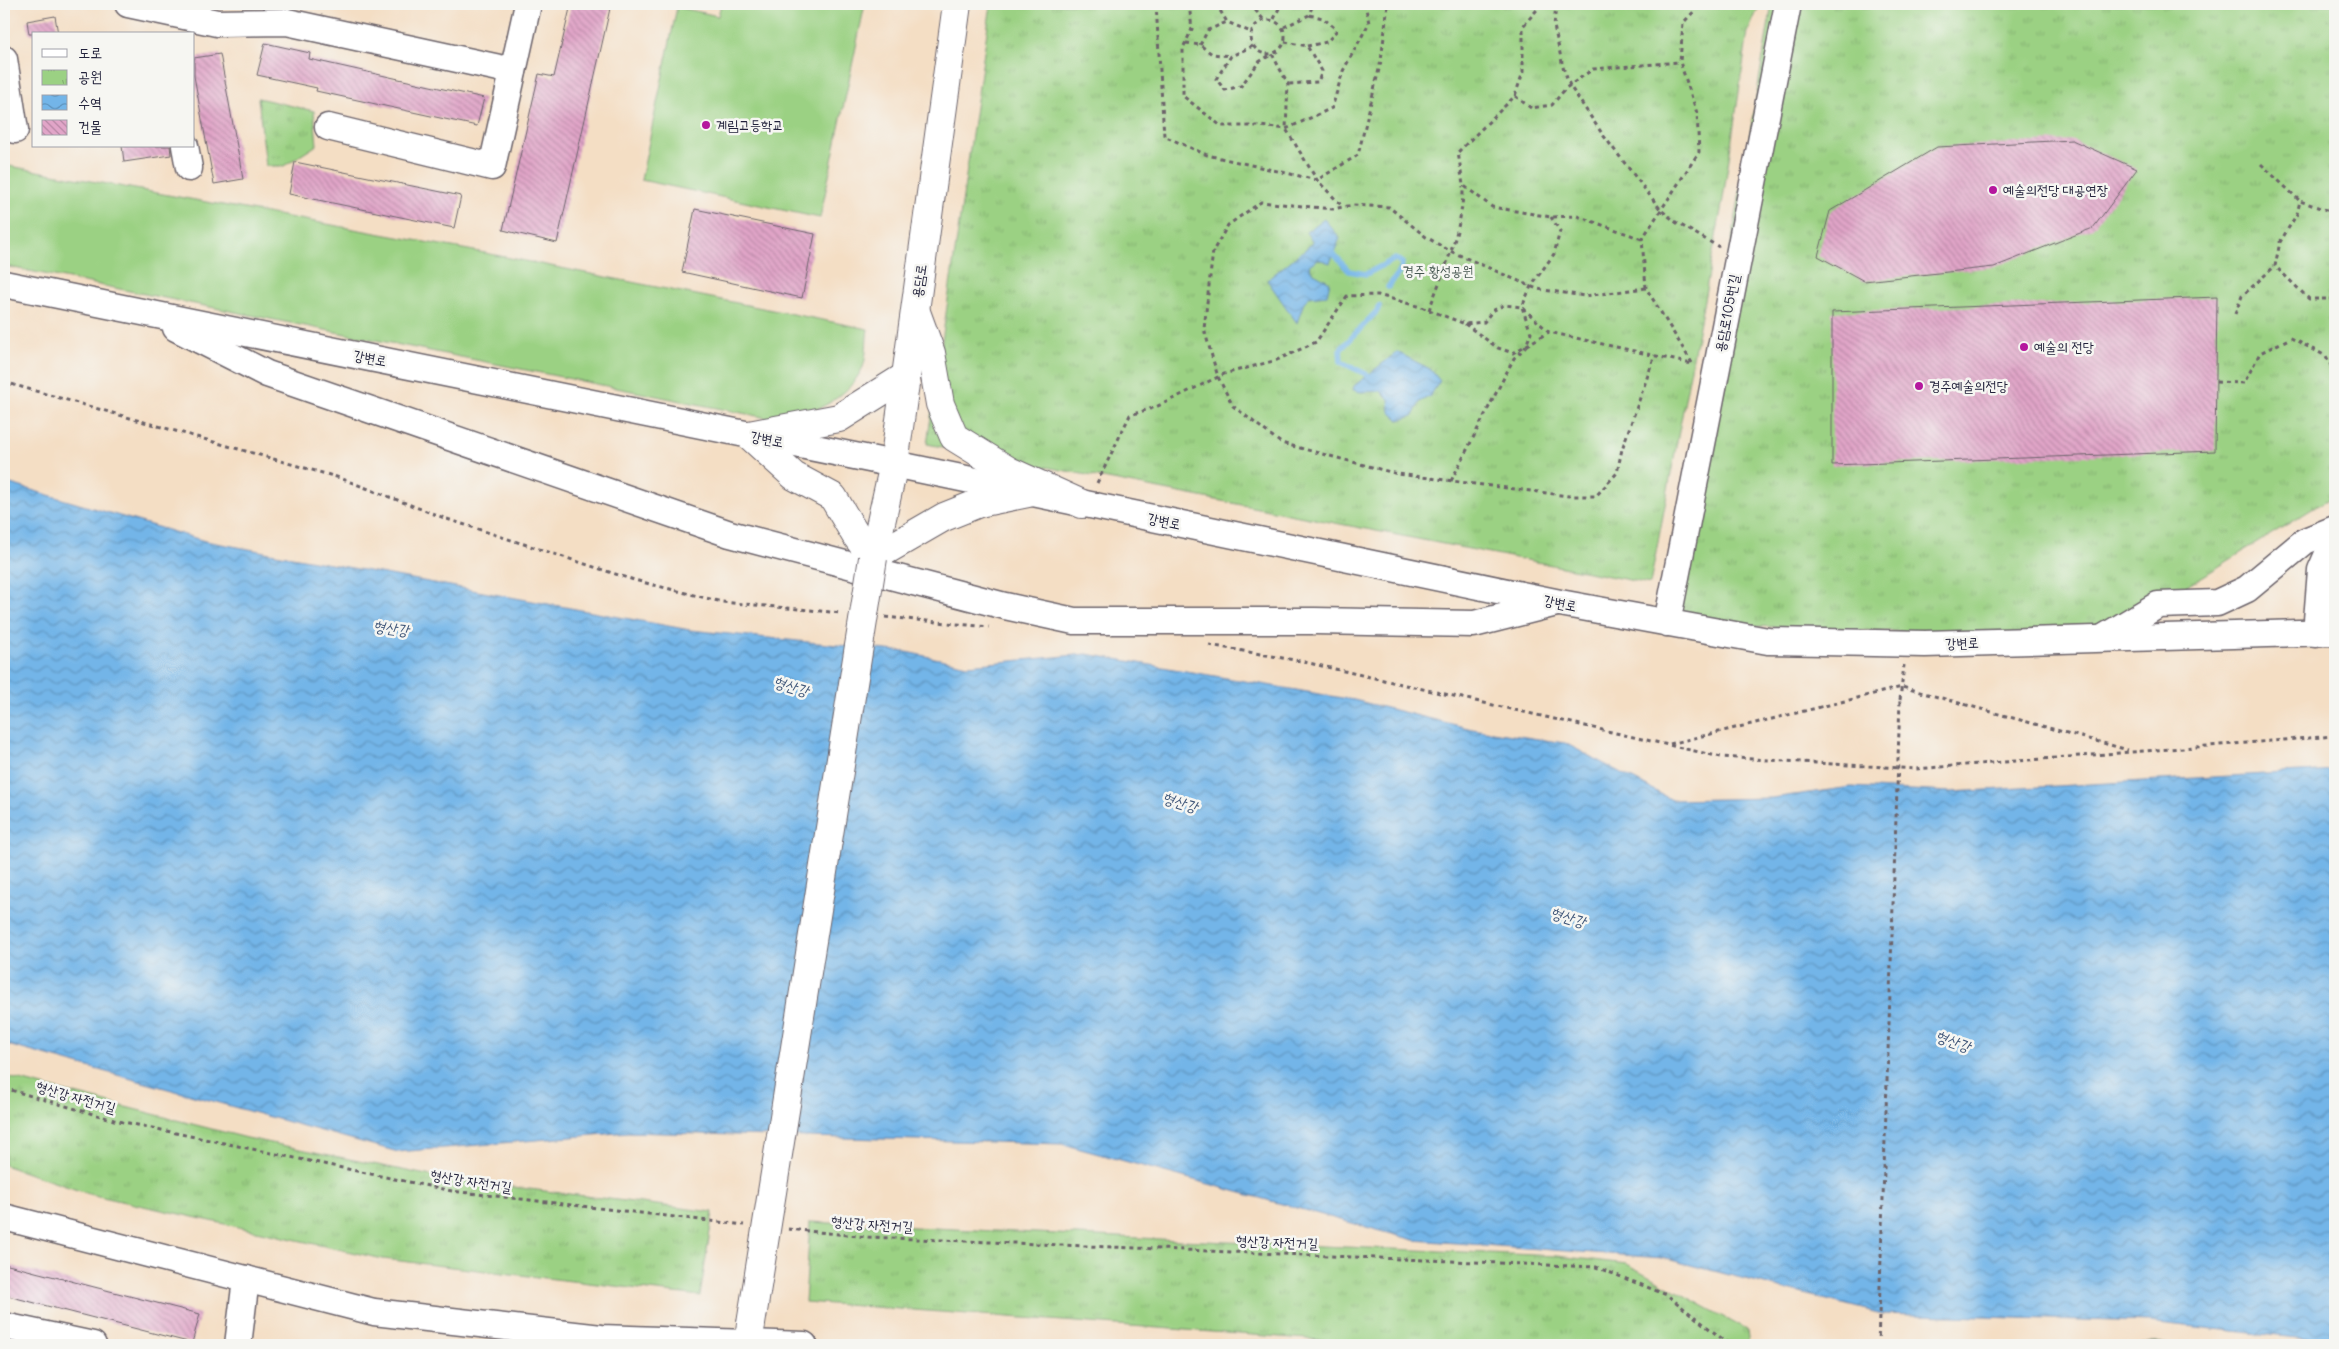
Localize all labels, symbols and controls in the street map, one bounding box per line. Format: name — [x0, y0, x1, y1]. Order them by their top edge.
legend — [32, 32, 195, 148]
text: 도로 — [78, 43, 102, 62]
text: 공원 — [78, 67, 102, 86]
text: 수역 — [78, 93, 102, 112]
place label: 계림고등학교 — [716, 116, 784, 134]
text: 건물 — [78, 117, 102, 136]
marker: 계림고등학교 — [700, 119, 712, 131]
place label: 예술의전당 대공연장 — [2003, 181, 2108, 199]
marker: 예술의전당 대공연장 — [1987, 184, 1999, 196]
park label: 경주 황성공원 — [1403, 262, 1473, 280]
street label: 용담로 — [908, 263, 930, 299]
street label: 용담로105번길 — [1711, 272, 1744, 354]
place label: 예술의 전당 — [2034, 338, 2094, 356]
marker: 예술의 전당 — [2018, 341, 2030, 353]
street label: 강변로 — [352, 346, 388, 370]
place label: 경주예술의전당 — [1929, 377, 2009, 395]
marker: 경주예술의전당 — [1913, 380, 1925, 392]
street label: 강변로 — [749, 427, 785, 451]
street label: 강변로 — [1146, 509, 1182, 533]
street label: 강변로 — [1542, 591, 1578, 615]
water label: 형산강 — [372, 616, 412, 640]
street label: 강변로 — [1945, 633, 1979, 653]
water label: 형산강 — [771, 672, 813, 701]
water label: 형산강 — [1160, 788, 1202, 817]
water label: 형산강 — [1548, 903, 1590, 932]
water label: 형산강 — [1933, 1026, 1975, 1057]
street label: 형산강 자전거길 — [34, 1077, 119, 1117]
street label: 형산강 자전거길 — [429, 1166, 514, 1196]
street label: 형산강 자전거길 — [830, 1212, 914, 1236]
street label: 형산강 자전거길 — [1236, 1232, 1319, 1252]

